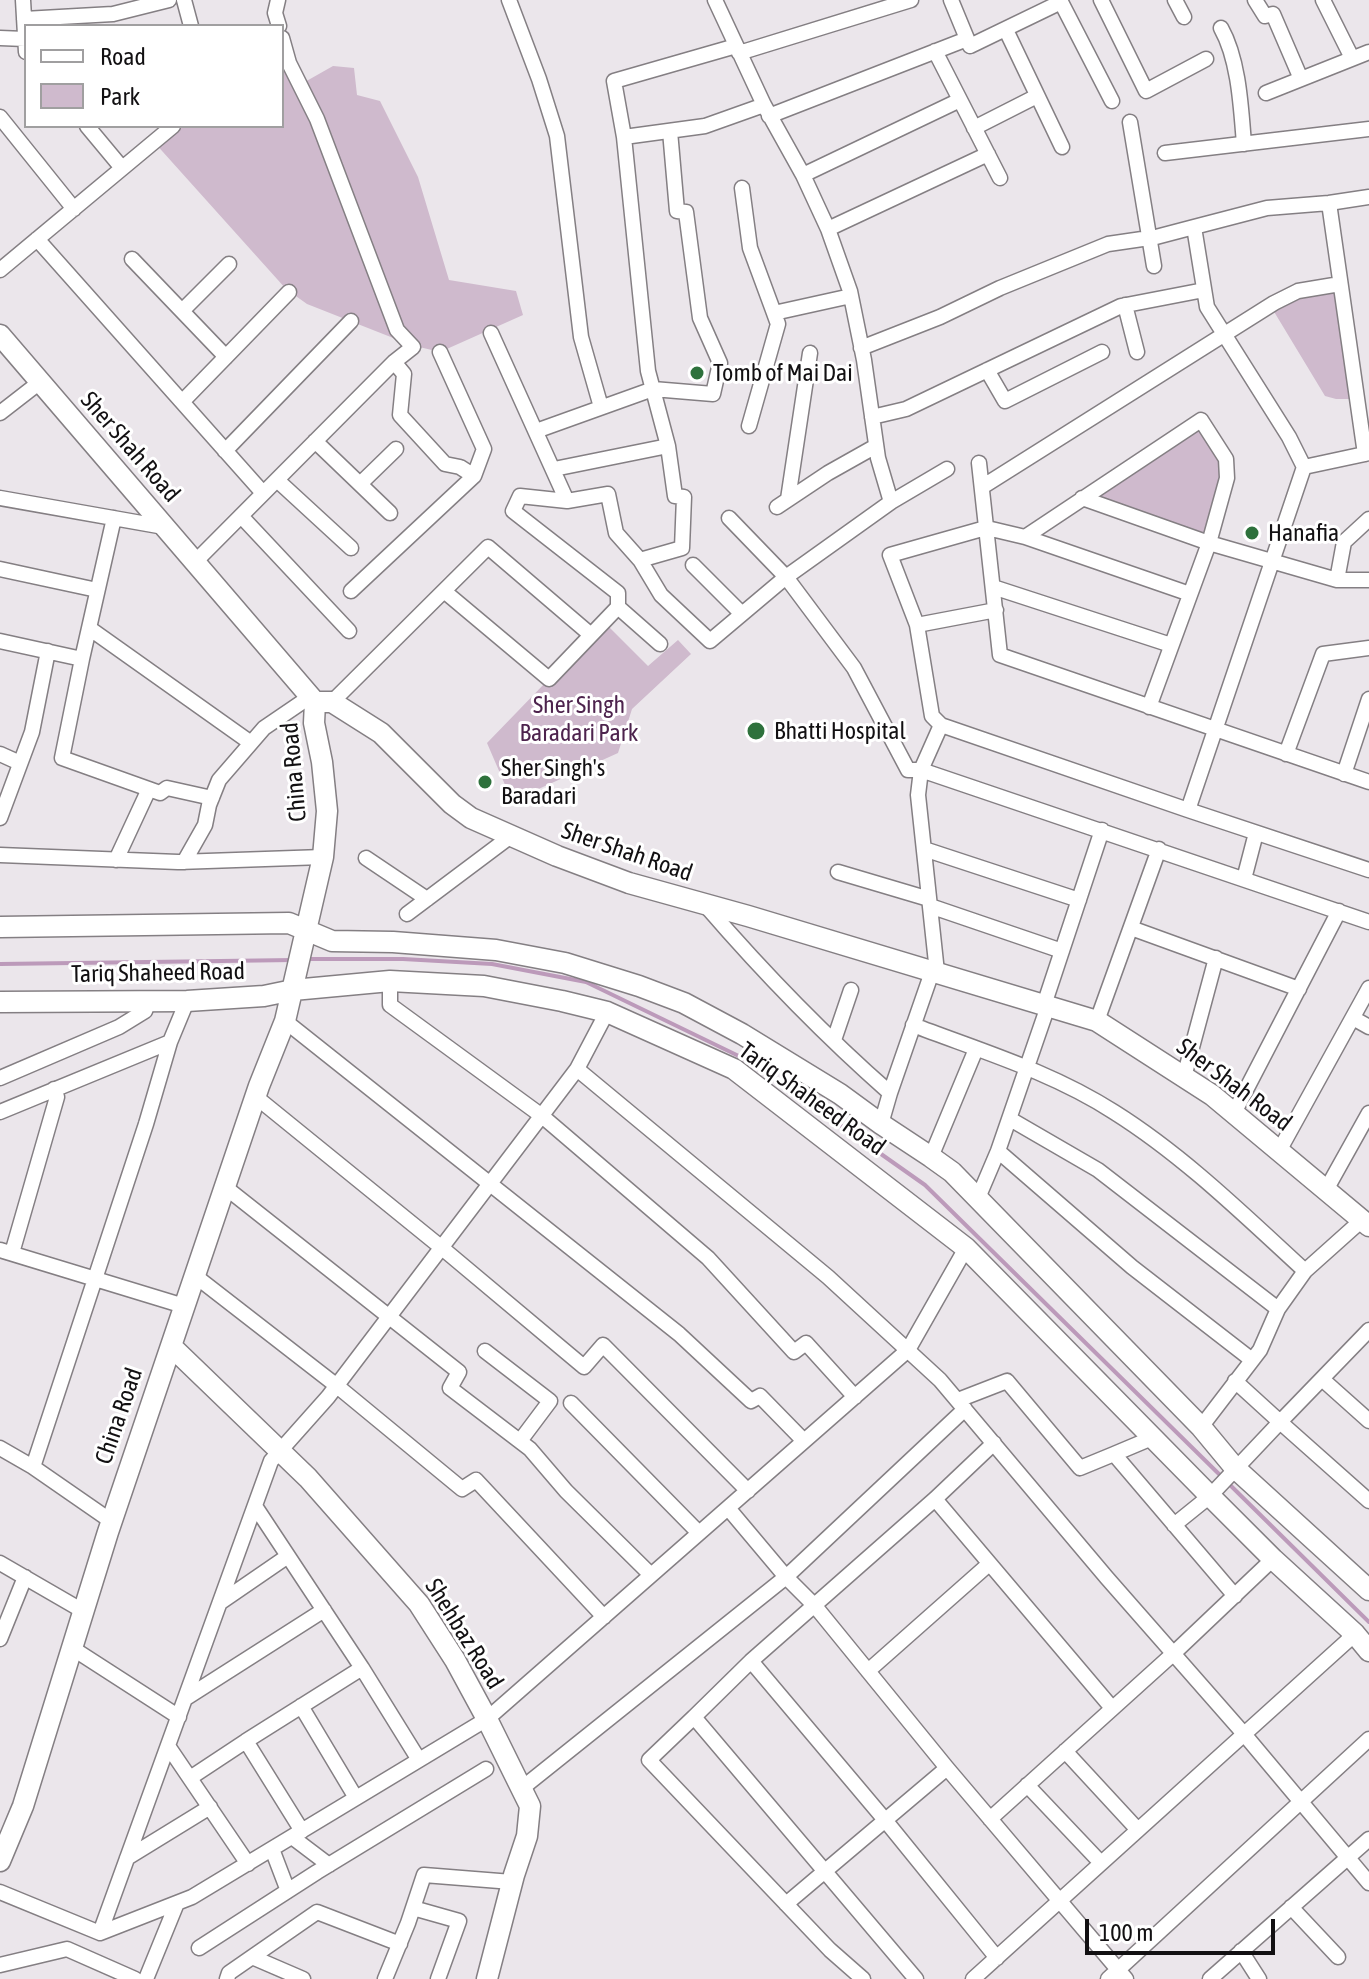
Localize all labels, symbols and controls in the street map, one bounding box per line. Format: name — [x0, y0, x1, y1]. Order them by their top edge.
legend — [24, 24, 284, 128]
text: Road — [100, 43, 146, 70]
text: Park — [100, 83, 140, 110]
place label: Tomb of Mai Dai — [713, 359, 853, 387]
marker: Tomb of Mai Dai — [688, 364, 706, 382]
street label: Sher Shah Road — [74, 386, 186, 508]
place label: Hanafia — [1268, 519, 1339, 547]
marker: Hanafia — [1243, 524, 1261, 542]
park label: Sher Singh Baradari Park — [520, 691, 638, 747]
place label: Bhatti Hospital — [774, 717, 906, 745]
marker: Bhatti Hospital — [745, 720, 767, 742]
street label: China Road — [275, 721, 313, 823]
place label: Sher Singh's Baradari — [501, 754, 605, 810]
marker: Sher Singh's Baradari — [476, 773, 494, 791]
street label: Sher Shah Road — [558, 816, 696, 888]
street label: Tariq Shaheed Road — [71, 957, 245, 989]
street label: Sher Shah Road — [1171, 1032, 1297, 1138]
street label: Tariq Shaheed Road — [733, 1036, 891, 1162]
street label: China Road — [89, 1364, 149, 1468]
street label: Shehbaz Road — [419, 1574, 509, 1694]
scale bar — [1089, 1903, 1279, 1953]
text: 100 m — [1099, 1919, 1153, 1946]

